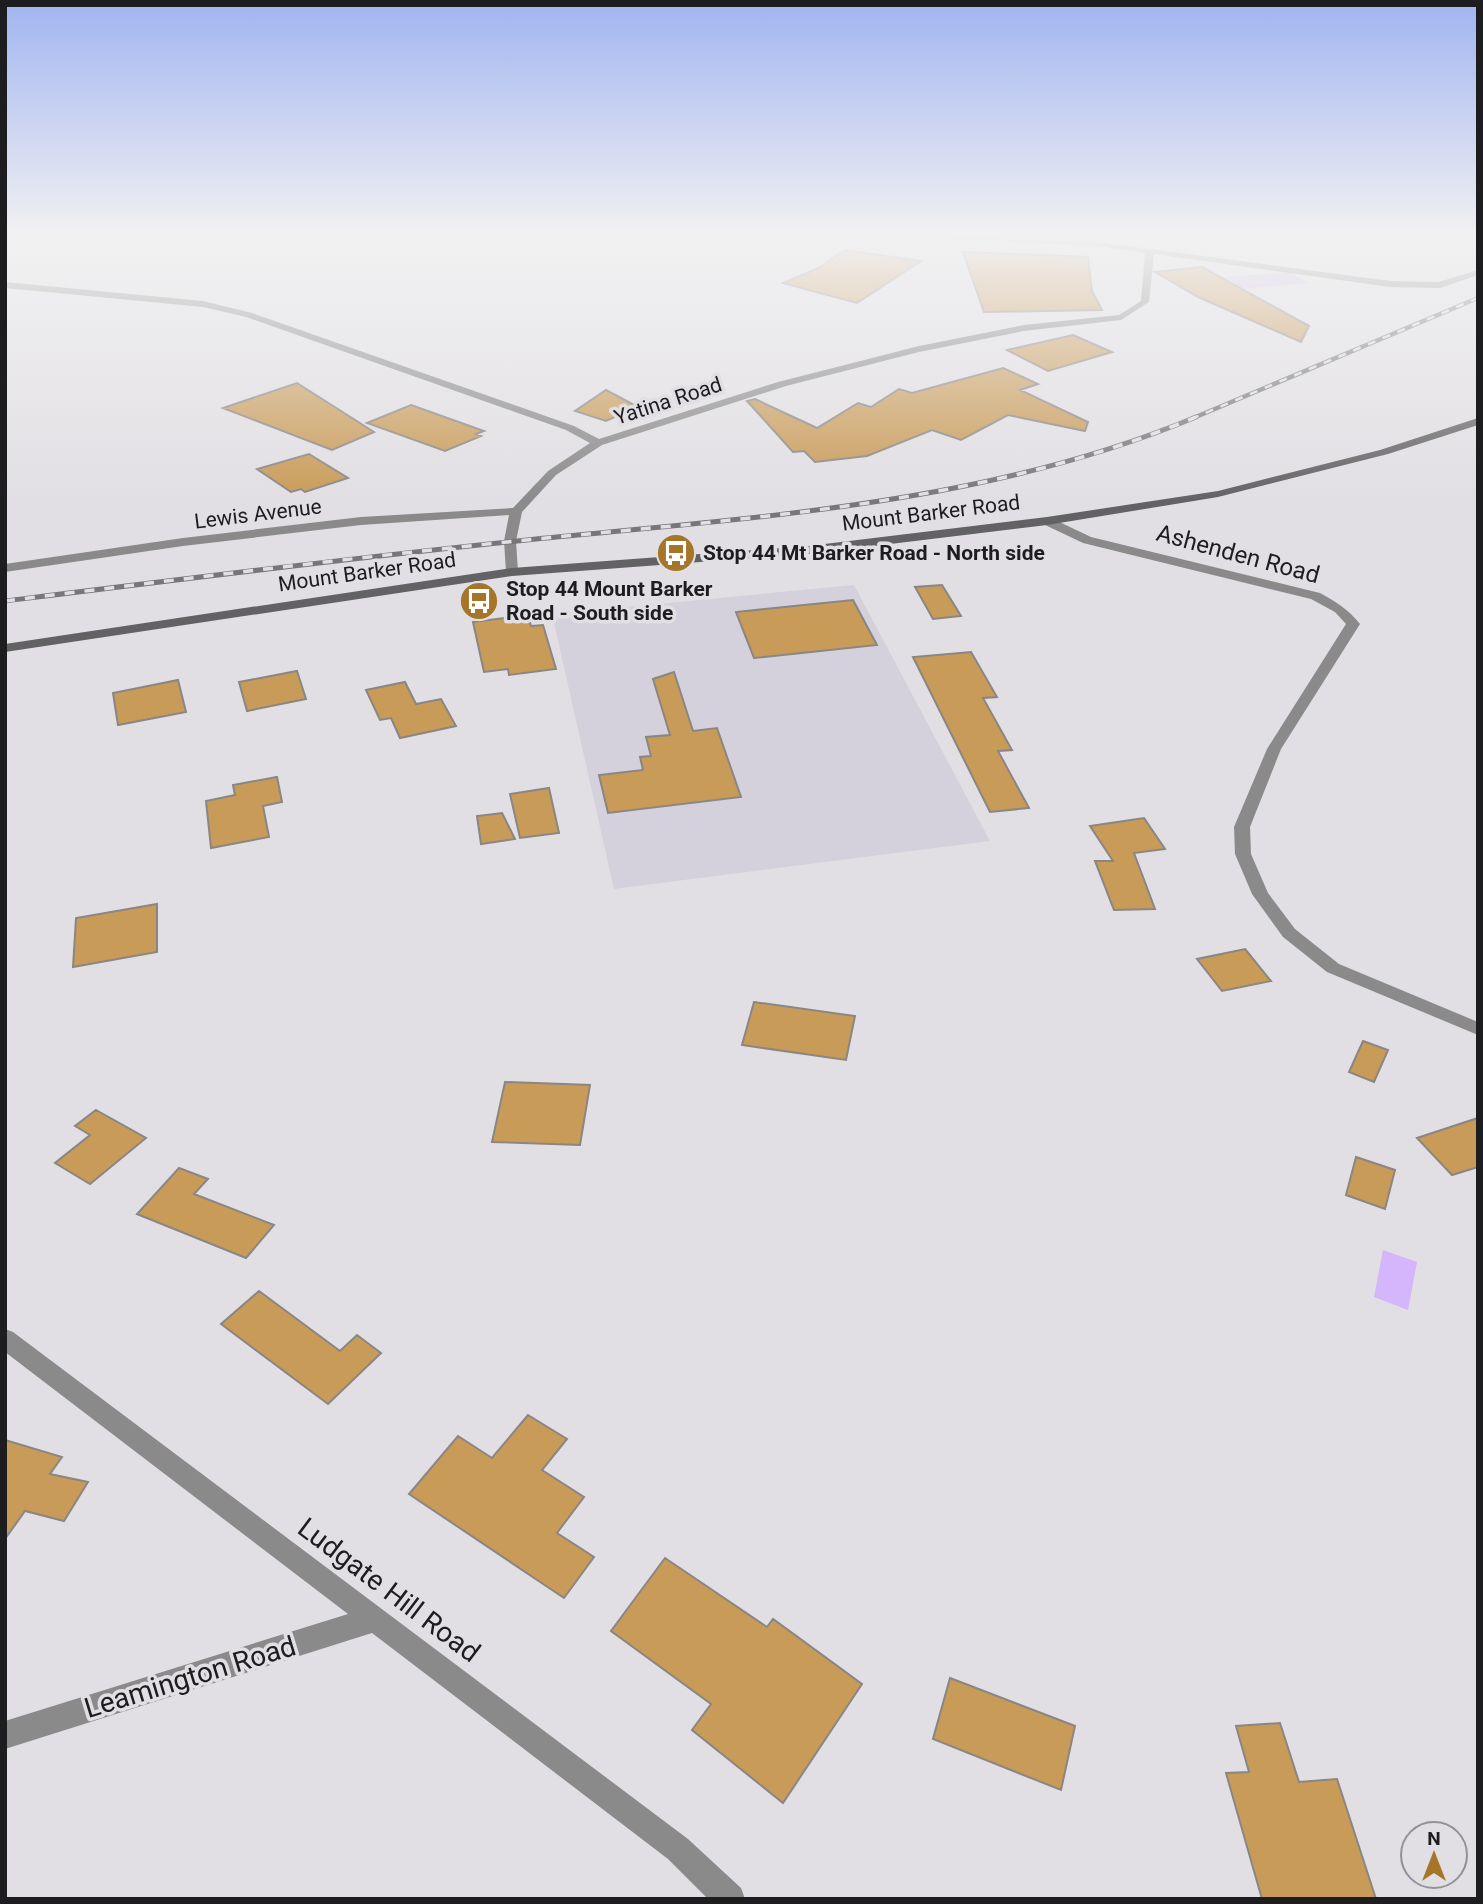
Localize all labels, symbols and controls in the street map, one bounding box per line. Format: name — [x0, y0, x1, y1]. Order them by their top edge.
street label: Yatina Road — [611, 372, 725, 430]
street label: Mount Barker Road — [841, 490, 1021, 536]
street label: Lewis Avenue — [193, 494, 323, 534]
street label: Ashenden Road — [1153, 519, 1323, 589]
bus stop icon: Stop 44 Mt Barker Road - North side — [655, 532, 697, 574]
place label: Stop 44 Mt Barker Road - North side — [703, 541, 1045, 565]
street label: Mount Barker Road — [277, 548, 457, 596]
place label: Stop 44 Mount Barker Road - South side — [506, 577, 713, 625]
bus stop icon: Stop 44 Mount Barker Road - South side — [458, 580, 500, 622]
street label: Ludgate Hill Road — [292, 1511, 486, 1669]
street label: Leamington Road — [80, 1629, 300, 1725]
north arrow — [1399, 1820, 1469, 1890]
text: N — [1427, 1827, 1441, 1850]

